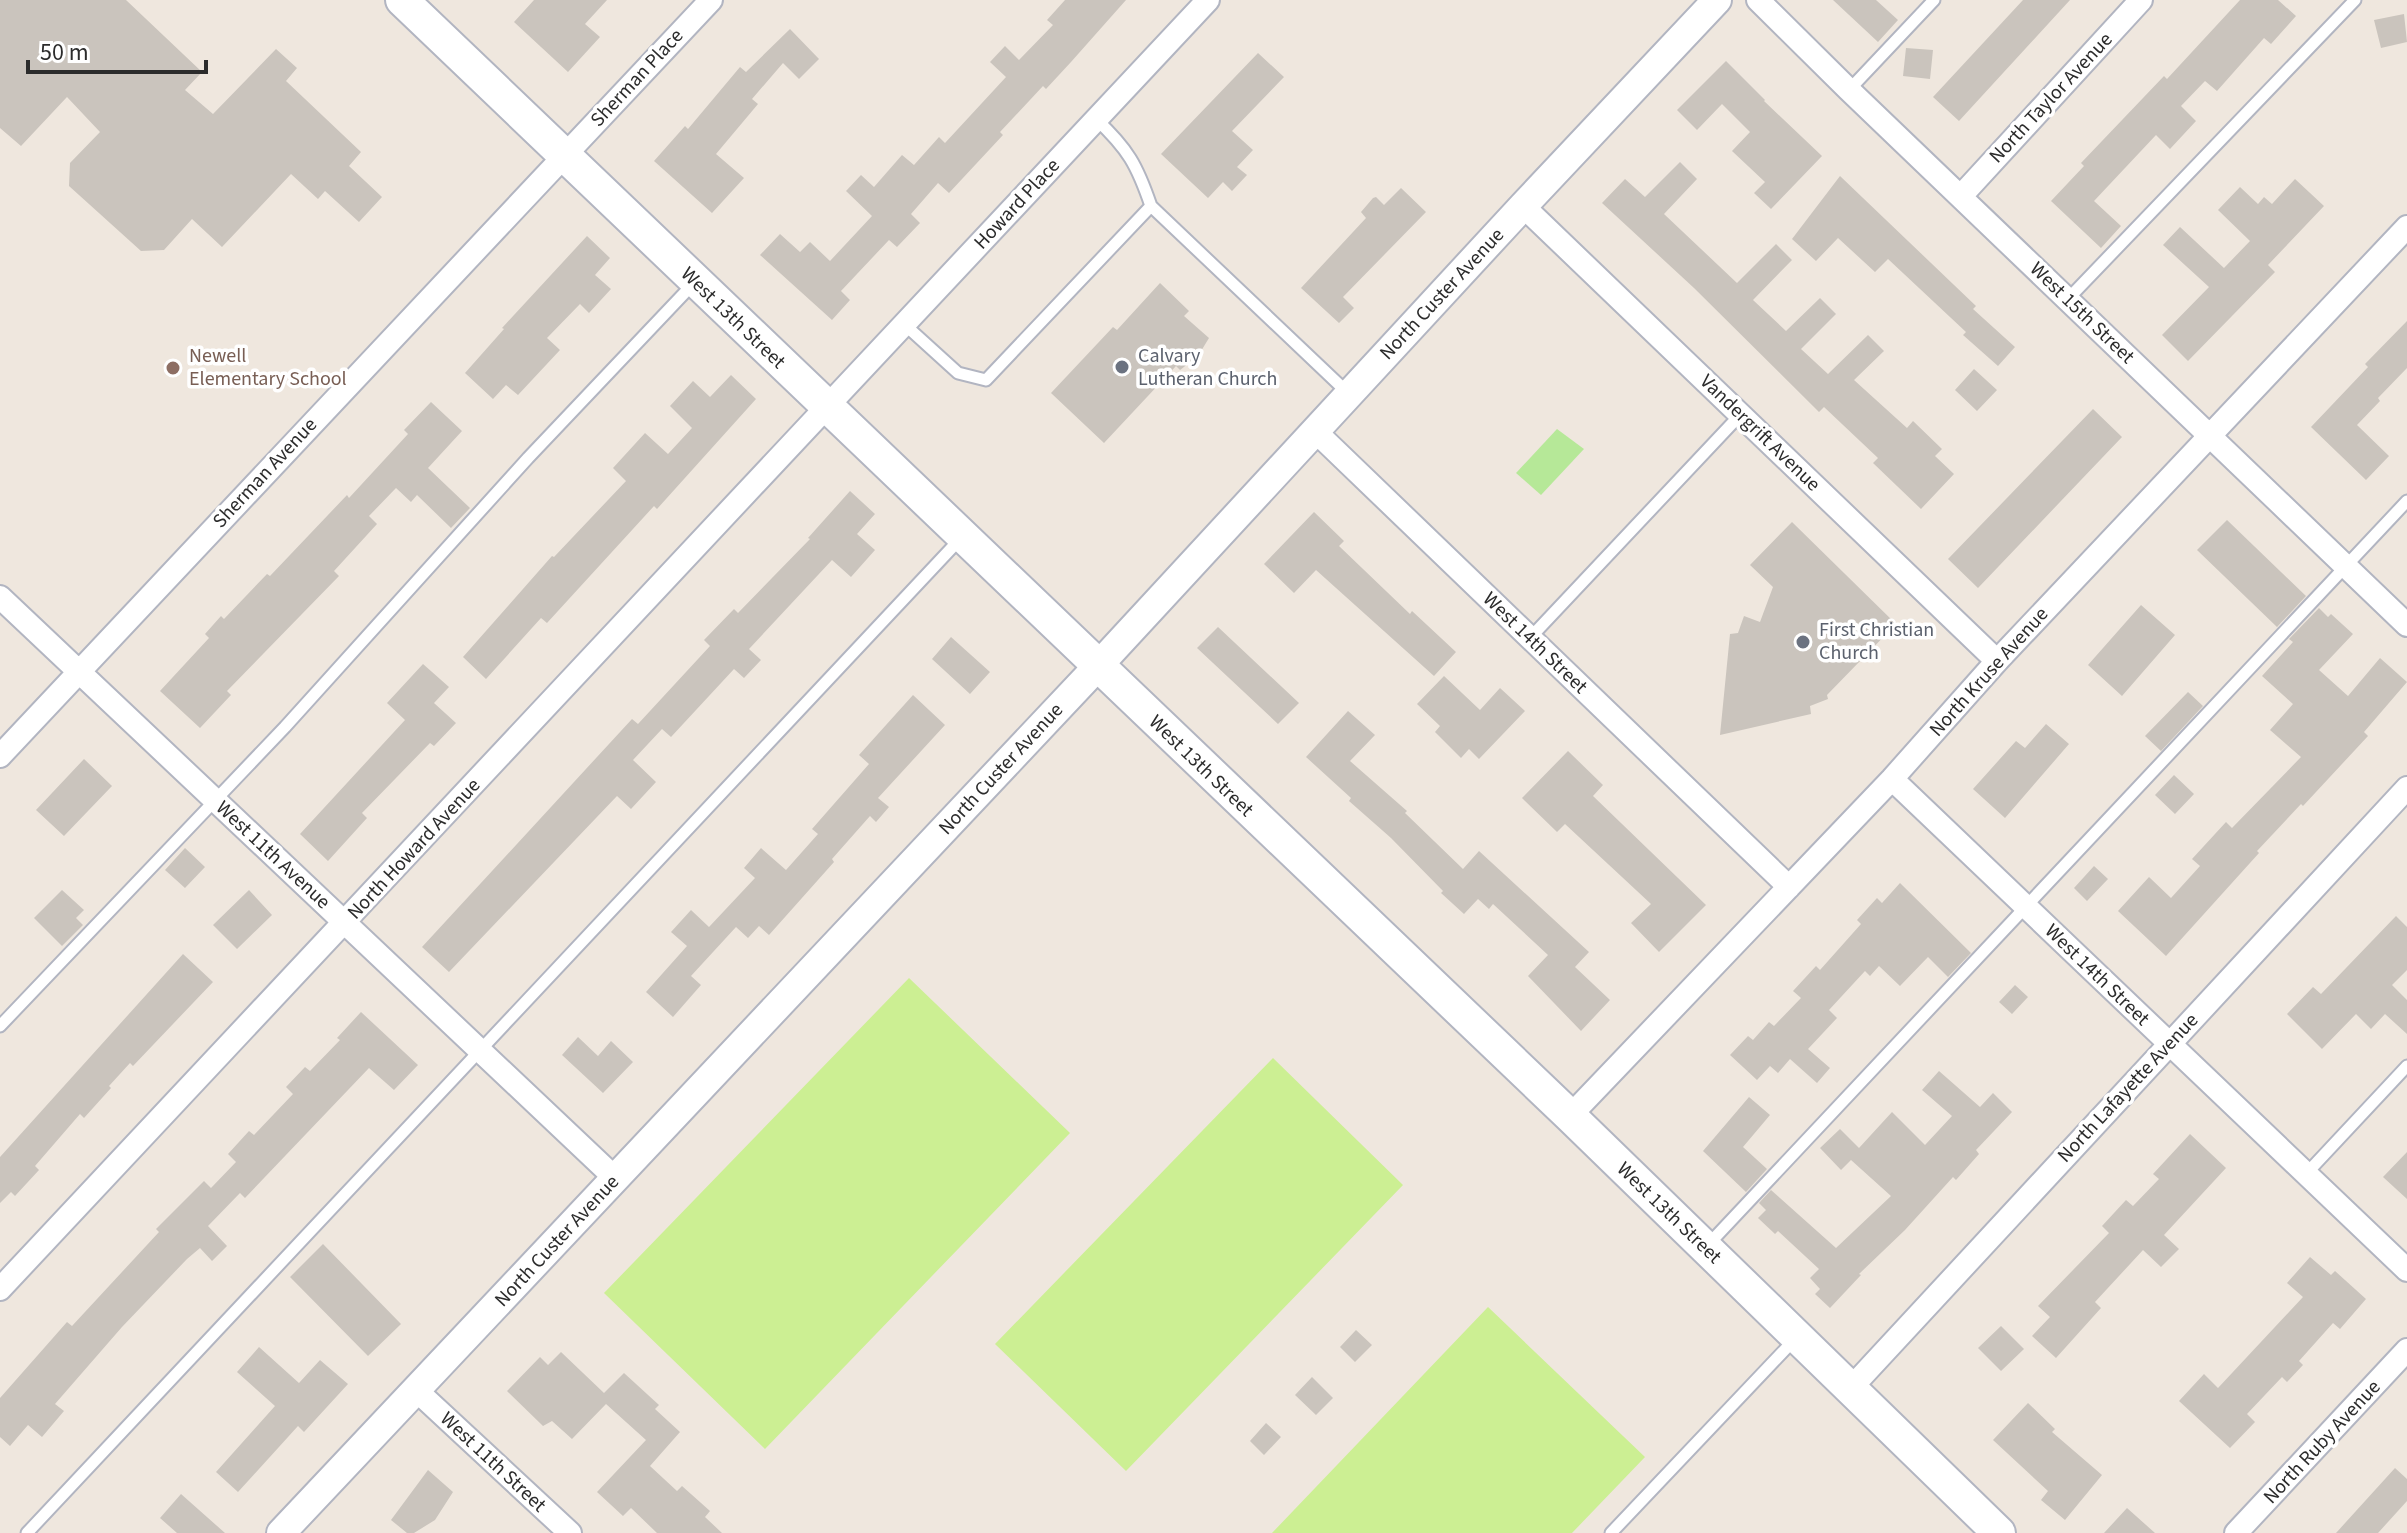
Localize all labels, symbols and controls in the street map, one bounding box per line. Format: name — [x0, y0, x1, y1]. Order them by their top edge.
street label: Sherman Place — [584, 23, 690, 133]
scale bar — [28, 24, 206, 74]
street label: North Taylor Avenue — [1983, 26, 2119, 170]
text: 50 m — [40, 35, 89, 70]
street label: Howard Place — [968, 152, 1067, 256]
street label: North Custer Avenue — [1373, 222, 1511, 366]
street label: West 15th Street — [2023, 256, 2141, 370]
street label: West 13th Street — [674, 261, 792, 375]
place label: Newell Elementary School — [189, 342, 347, 393]
place label: Calvary Lutheran Church — [1138, 342, 1277, 393]
marker: Calvary Lutheran Church — [1113, 358, 1131, 376]
marker: Newell Elementary School — [164, 359, 182, 377]
street label: Vandergrift Avenue — [1693, 368, 1827, 498]
street label: Sherman Avenue — [206, 412, 324, 534]
street label: West 14th Street — [1476, 586, 1594, 700]
street label: North Kruse Avenue — [1923, 601, 2055, 743]
place label: First Christian Church — [1819, 616, 1934, 667]
marker: First Christian Church — [1794, 633, 1812, 651]
street label: North Custer Avenue — [932, 697, 1070, 841]
street label: West 13th Street — [1142, 709, 1260, 823]
street label: North Howard Avenue — [341, 772, 487, 926]
street label: West 11th Avenue — [209, 794, 337, 916]
street label: West 14th Street — [2038, 918, 2156, 1032]
street label: North Lafayette Avenue — [2051, 1007, 2205, 1169]
street label: West 13th Street — [1610, 1156, 1728, 1270]
street label: North Custer Avenue — [488, 1169, 626, 1313]
street label: North Ruby Avenue — [2257, 1374, 2387, 1510]
street label: West 11th Street — [434, 1405, 552, 1519]

